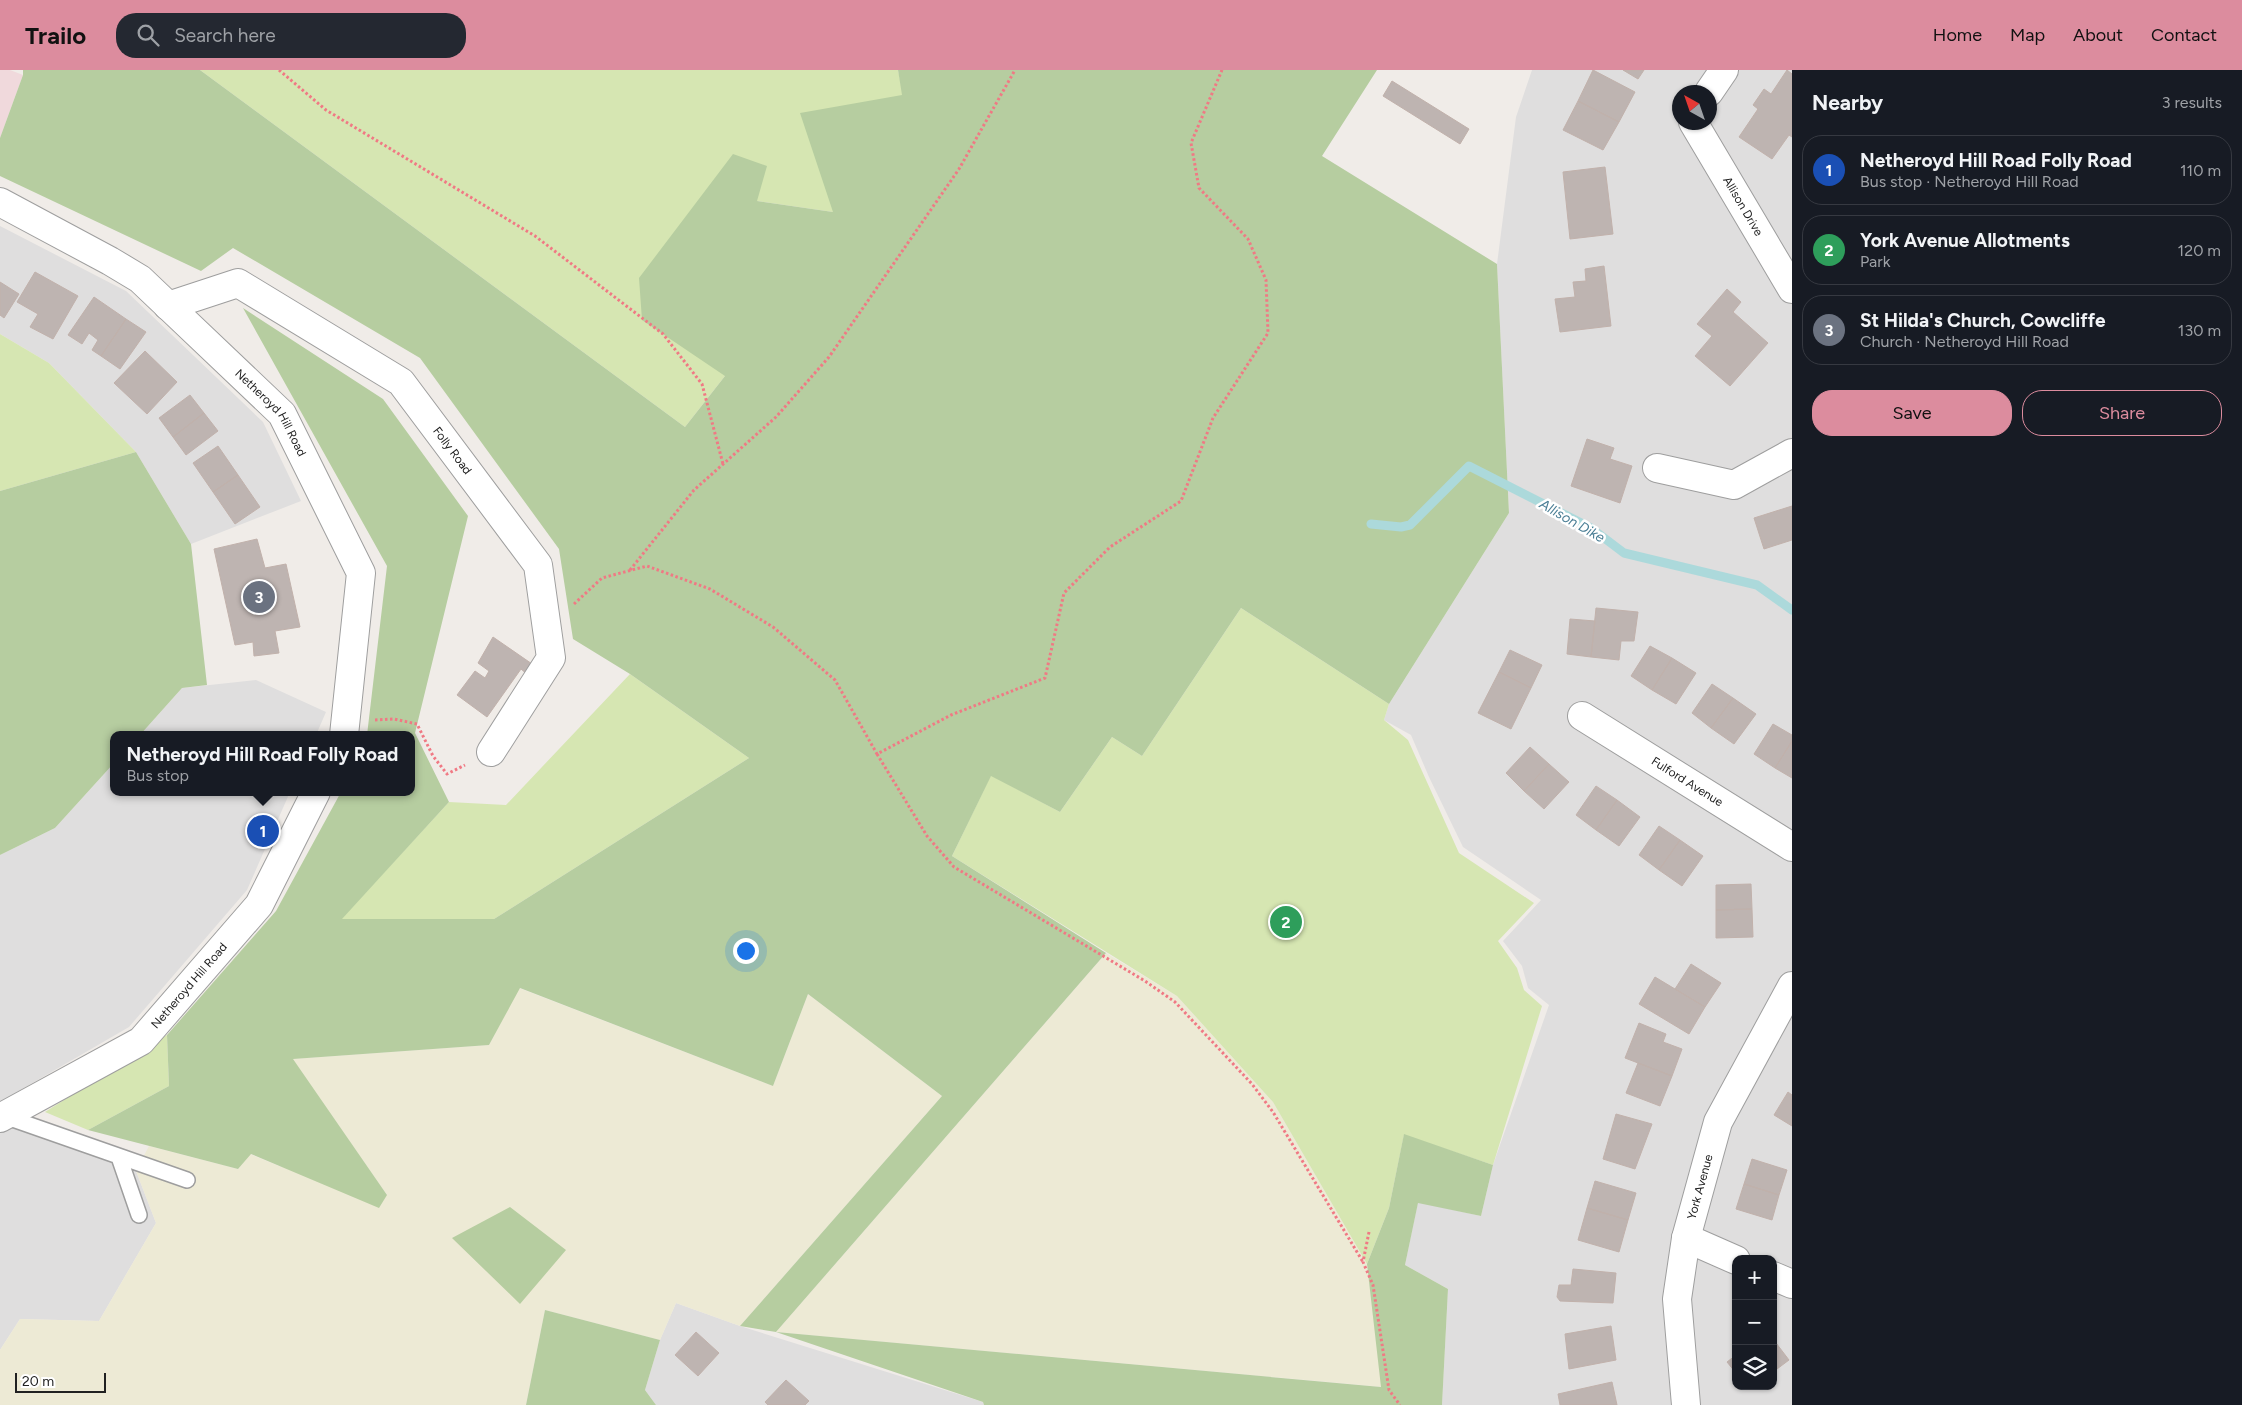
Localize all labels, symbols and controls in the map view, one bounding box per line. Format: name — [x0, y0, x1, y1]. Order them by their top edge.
search box — [116, 13, 466, 58]
text: Trailo — [25, 21, 86, 50]
icon: search — [134, 21, 162, 49]
text: Search here — [174, 24, 276, 47]
text: Home — [1933, 24, 1982, 46]
text: Map — [2010, 24, 2045, 46]
text: About — [2073, 24, 2123, 46]
text: Contact — [2151, 24, 2217, 46]
north arrow — [1672, 85, 1717, 130]
text: Nearby — [1812, 90, 1883, 115]
text: 3 results — [2162, 93, 2222, 112]
text: Netheroyd Hill Road Folly Road — [1860, 149, 2132, 172]
text: 1 — [1826, 161, 1832, 180]
text: 110 m — [2180, 161, 2221, 180]
text: Bus stop · Netheroyd Hill Road — [1860, 172, 2079, 191]
street label: Allison Drive — [1720, 174, 1766, 239]
text: York Avenue Allotments — [1860, 229, 2070, 252]
text: 2 — [1824, 241, 1834, 260]
text: 120 m — [2178, 241, 2221, 260]
text: Park — [1860, 252, 1890, 271]
text: St Hilda's Church, Cowcliffe — [1860, 309, 2105, 332]
text: 3 — [1825, 321, 1833, 340]
text: 130 m — [2178, 321, 2221, 340]
text: Church · Netheroyd Hill Road — [1860, 332, 2069, 351]
street label: Netheroyd Hill Road — [232, 366, 309, 459]
button: Save — [1812, 390, 2012, 436]
button: Share — [2022, 390, 2222, 436]
street label: Folly Road — [430, 424, 475, 477]
water label: Allison Dike — [1536, 495, 1608, 547]
pin: 3 — [243, 578, 275, 616]
popup — [110, 731, 415, 796]
text: Netheroyd Hill Road Folly Road — [127, 743, 398, 766]
street label: Fulford Avenue — [1649, 754, 1726, 809]
text: Bus stop — [127, 766, 189, 785]
pin: 1 — [247, 812, 279, 850]
pin: 2 — [1270, 903, 1302, 941]
your location — [733, 938, 759, 964]
street label: Netheroyd Hill Road — [148, 940, 230, 1031]
street label: York Avenue — [1684, 1152, 1716, 1221]
map controls — [1732, 1255, 1777, 1390]
button: + — [1732, 1255, 1777, 1300]
button: − — [1732, 1300, 1777, 1345]
button: layers — [1732, 1345, 1777, 1390]
scale bar — [15, 1370, 106, 1393]
text: 20 m — [22, 1373, 54, 1390]

